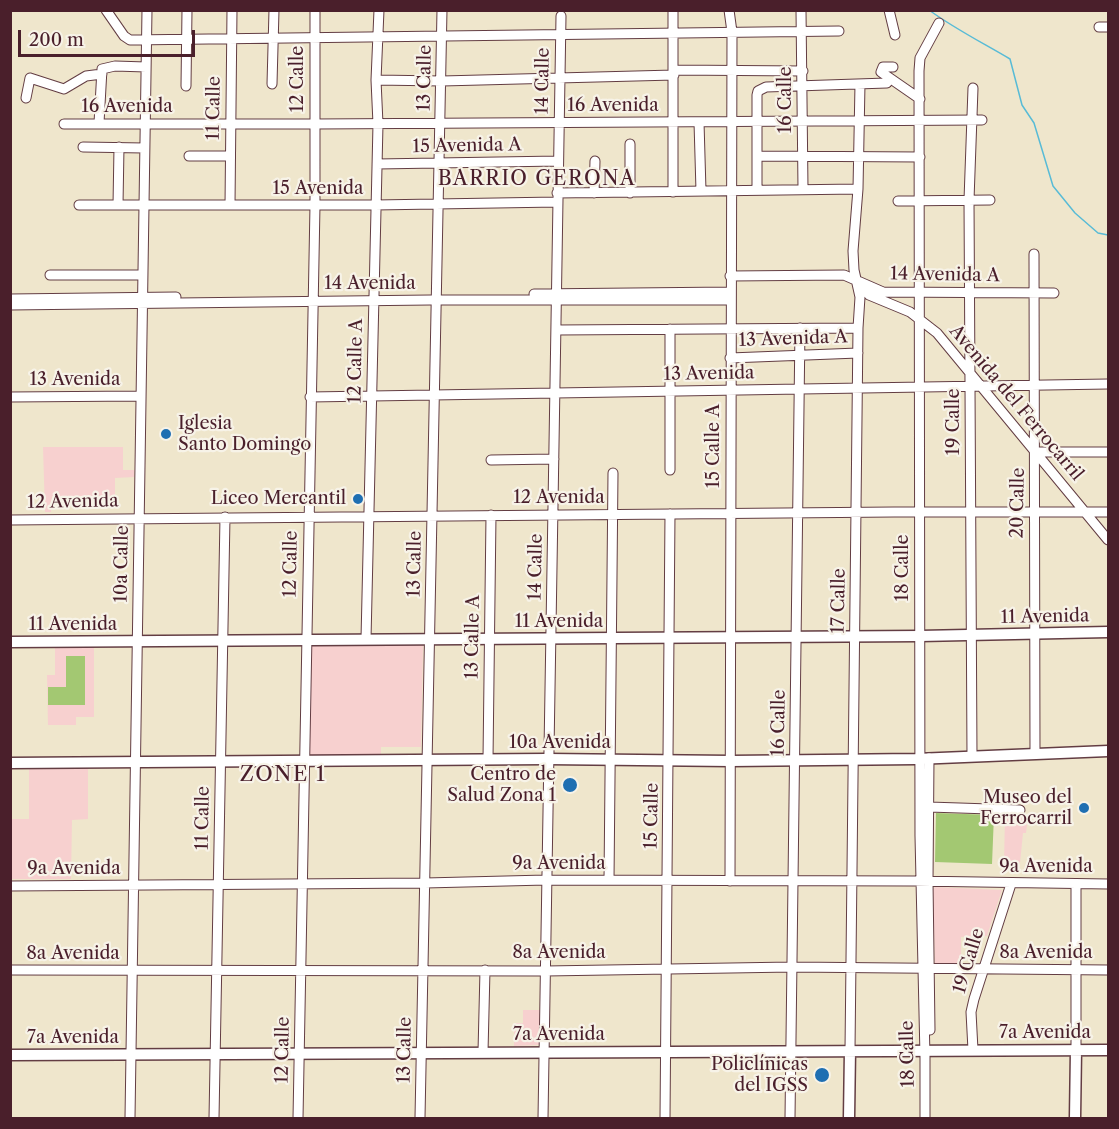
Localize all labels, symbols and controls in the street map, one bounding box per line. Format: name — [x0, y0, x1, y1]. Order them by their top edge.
scale bar — [21, 18, 198, 56]
text: 200 m — [29, 29, 84, 51]
street label: 13 Calle — [414, 45, 436, 111]
street label: 12 Calle — [287, 46, 309, 112]
street label: 14 Calle — [532, 47, 554, 115]
street label: 16 Calle — [775, 66, 797, 134]
street label: 11 Calle — [203, 76, 225, 140]
street label: 16 Avenida — [567, 95, 659, 117]
street label: 16 Avenida — [81, 96, 173, 118]
street label: 15 Avenida A — [412, 134, 522, 158]
district label: BARRIO GERONA — [438, 167, 636, 191]
street label: 15 Avenida — [273, 178, 363, 200]
street label: 14 Avenida A — [890, 263, 1000, 287]
street label: 14 Avenida — [324, 273, 416, 295]
street label: 12 Calle A — [344, 318, 368, 404]
street label: Avenida del Ferrocarril — [945, 321, 1087, 485]
street label: 13 Avenida A — [738, 326, 848, 352]
street label: 13 Avenida — [663, 362, 755, 386]
street label: 13 Avenida — [29, 369, 121, 391]
street label: 19 Calle — [943, 388, 965, 456]
street label: 15 Calle A — [703, 404, 725, 488]
place label: Iglesia Santo Domingo — [178, 413, 311, 456]
marker: Iglesia Santo Domingo — [159, 427, 173, 441]
street label: 20 Calle — [1007, 467, 1029, 539]
street label: 12 Avenida — [513, 487, 605, 509]
place label: Liceo Mercantil — [211, 488, 346, 510]
street label: 12 Avenida — [27, 490, 119, 514]
marker: Liceo Mercantil — [351, 492, 365, 506]
street label: 10a Calle — [111, 525, 133, 603]
street label: 12 Calle — [280, 530, 302, 598]
street label: 13 Calle — [404, 531, 426, 597]
street label: 14 Calle — [525, 533, 547, 601]
street label: 18 Calle — [892, 534, 914, 602]
street label: 17 Calle — [828, 568, 850, 634]
street label: 13 Calle A — [461, 595, 485, 679]
street label: 11 Avenida — [1000, 605, 1090, 629]
street label: 11 Avenida — [515, 611, 603, 633]
street label: 11 Avenida — [29, 614, 117, 636]
street label: 16 Calle — [768, 689, 790, 757]
street label: 10a Avenida — [509, 732, 611, 754]
district label: ZONE 1 — [240, 762, 326, 788]
place label: Centro de Salud Zona 1 — [447, 764, 556, 806]
marker: Centro de Salud Zona 1 — [561, 776, 579, 794]
street label: 15 Calle — [641, 783, 663, 849]
street label: 11 Calle — [192, 786, 214, 850]
place label: Museo del Ferrocarril — [980, 787, 1072, 830]
marker: Museo del Ferrocarril — [1077, 801, 1091, 815]
street label: 9a Avenida — [512, 853, 606, 875]
street label: 9a Avenida — [999, 856, 1093, 878]
street label: 9a Avenida — [27, 858, 121, 880]
street label: 19 Calle — [949, 926, 989, 996]
street label: 8a Avenida — [512, 942, 606, 964]
street label: 8a Avenida — [999, 942, 1093, 964]
street label: 8a Avenida — [26, 943, 120, 965]
street label: 12 Calle — [272, 1016, 294, 1084]
street label: 13 Calle — [394, 1017, 416, 1083]
street label: 18 Calle — [897, 1020, 919, 1088]
street label: 7a Avenida — [999, 1022, 1091, 1044]
street label: 7a Avenida — [513, 1024, 605, 1046]
street label: 7a Avenida — [27, 1027, 119, 1049]
place label: Policlínicas del IGSS — [711, 1054, 808, 1096]
marker: Policlínicas del IGSS — [813, 1066, 831, 1084]

